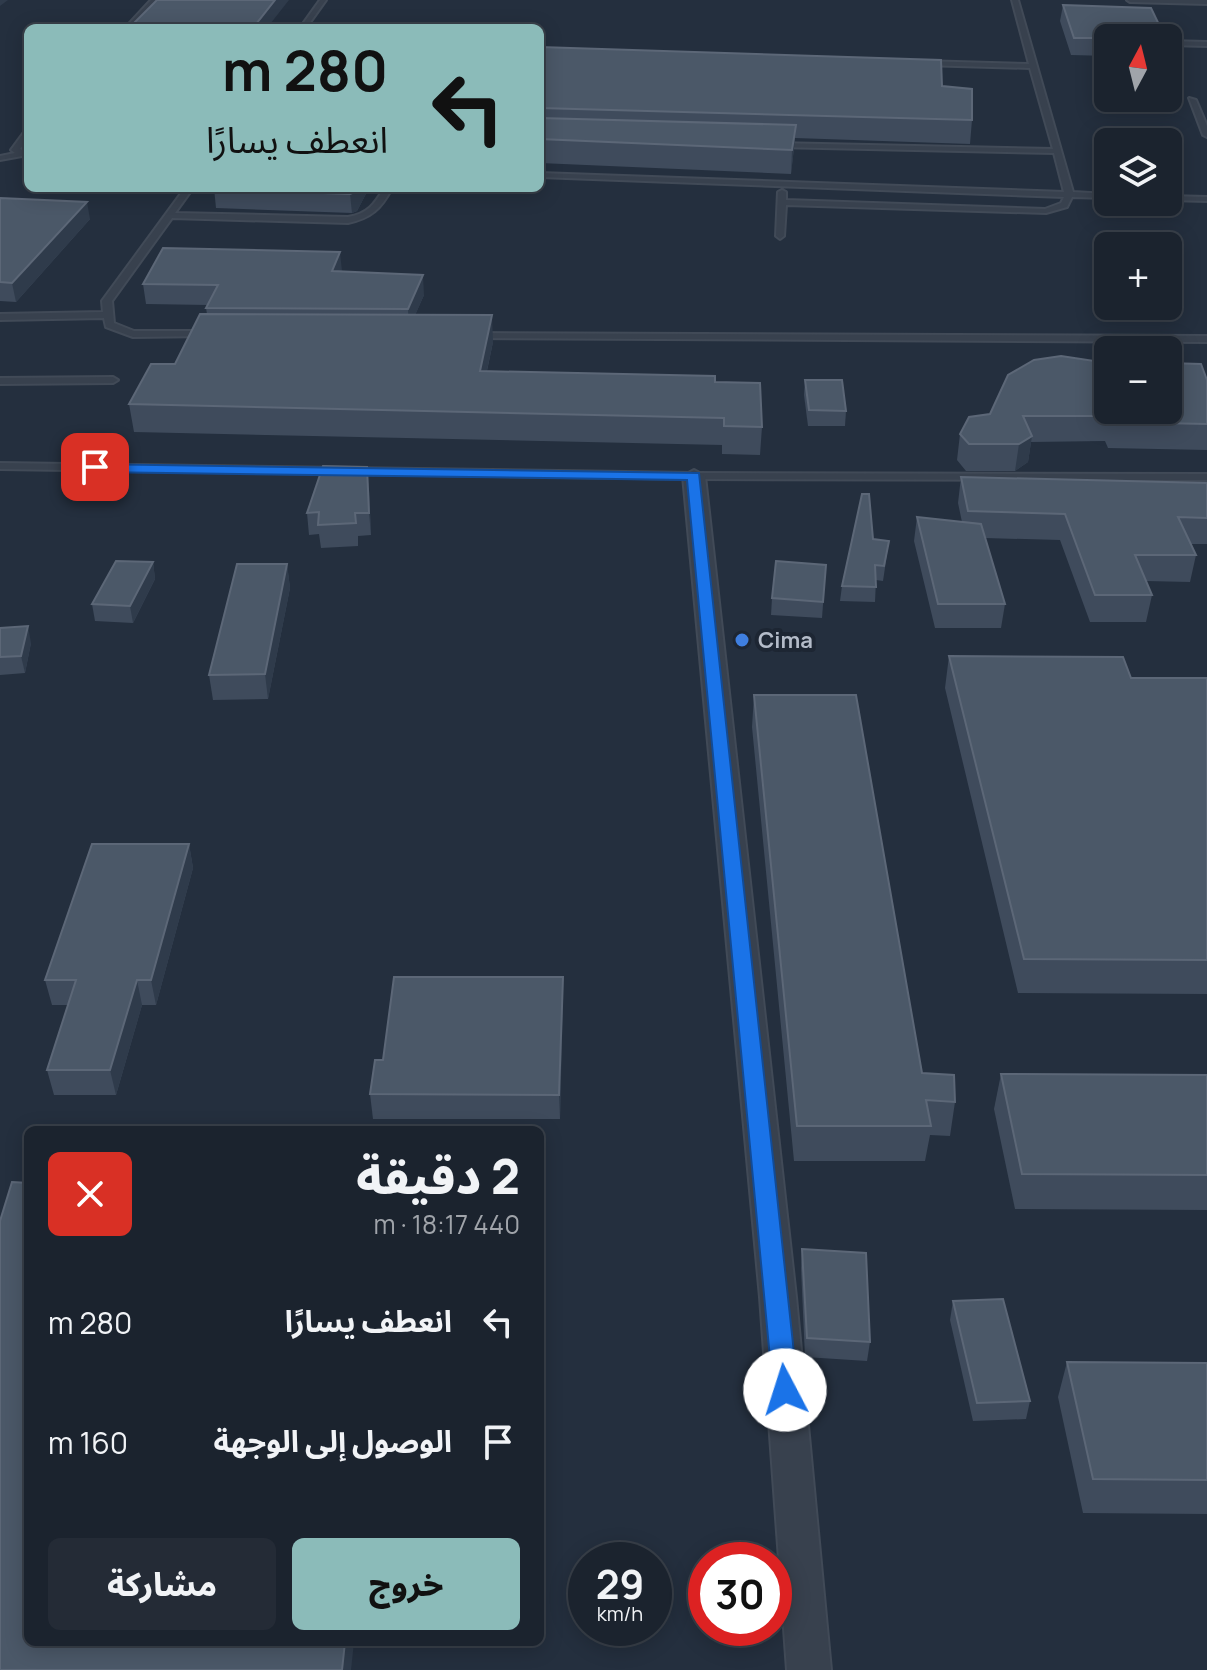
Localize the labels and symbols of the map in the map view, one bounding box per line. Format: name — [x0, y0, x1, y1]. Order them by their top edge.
north arrow — [1094, 24, 1182, 112]
pin — [61, 433, 129, 501]
place label: Cima — [758, 625, 813, 655]
marker: Cima — [733, 631, 751, 649]
position arrow — [743, 1348, 827, 1432]
speed limit sign: 30 — [688, 1542, 792, 1646]

